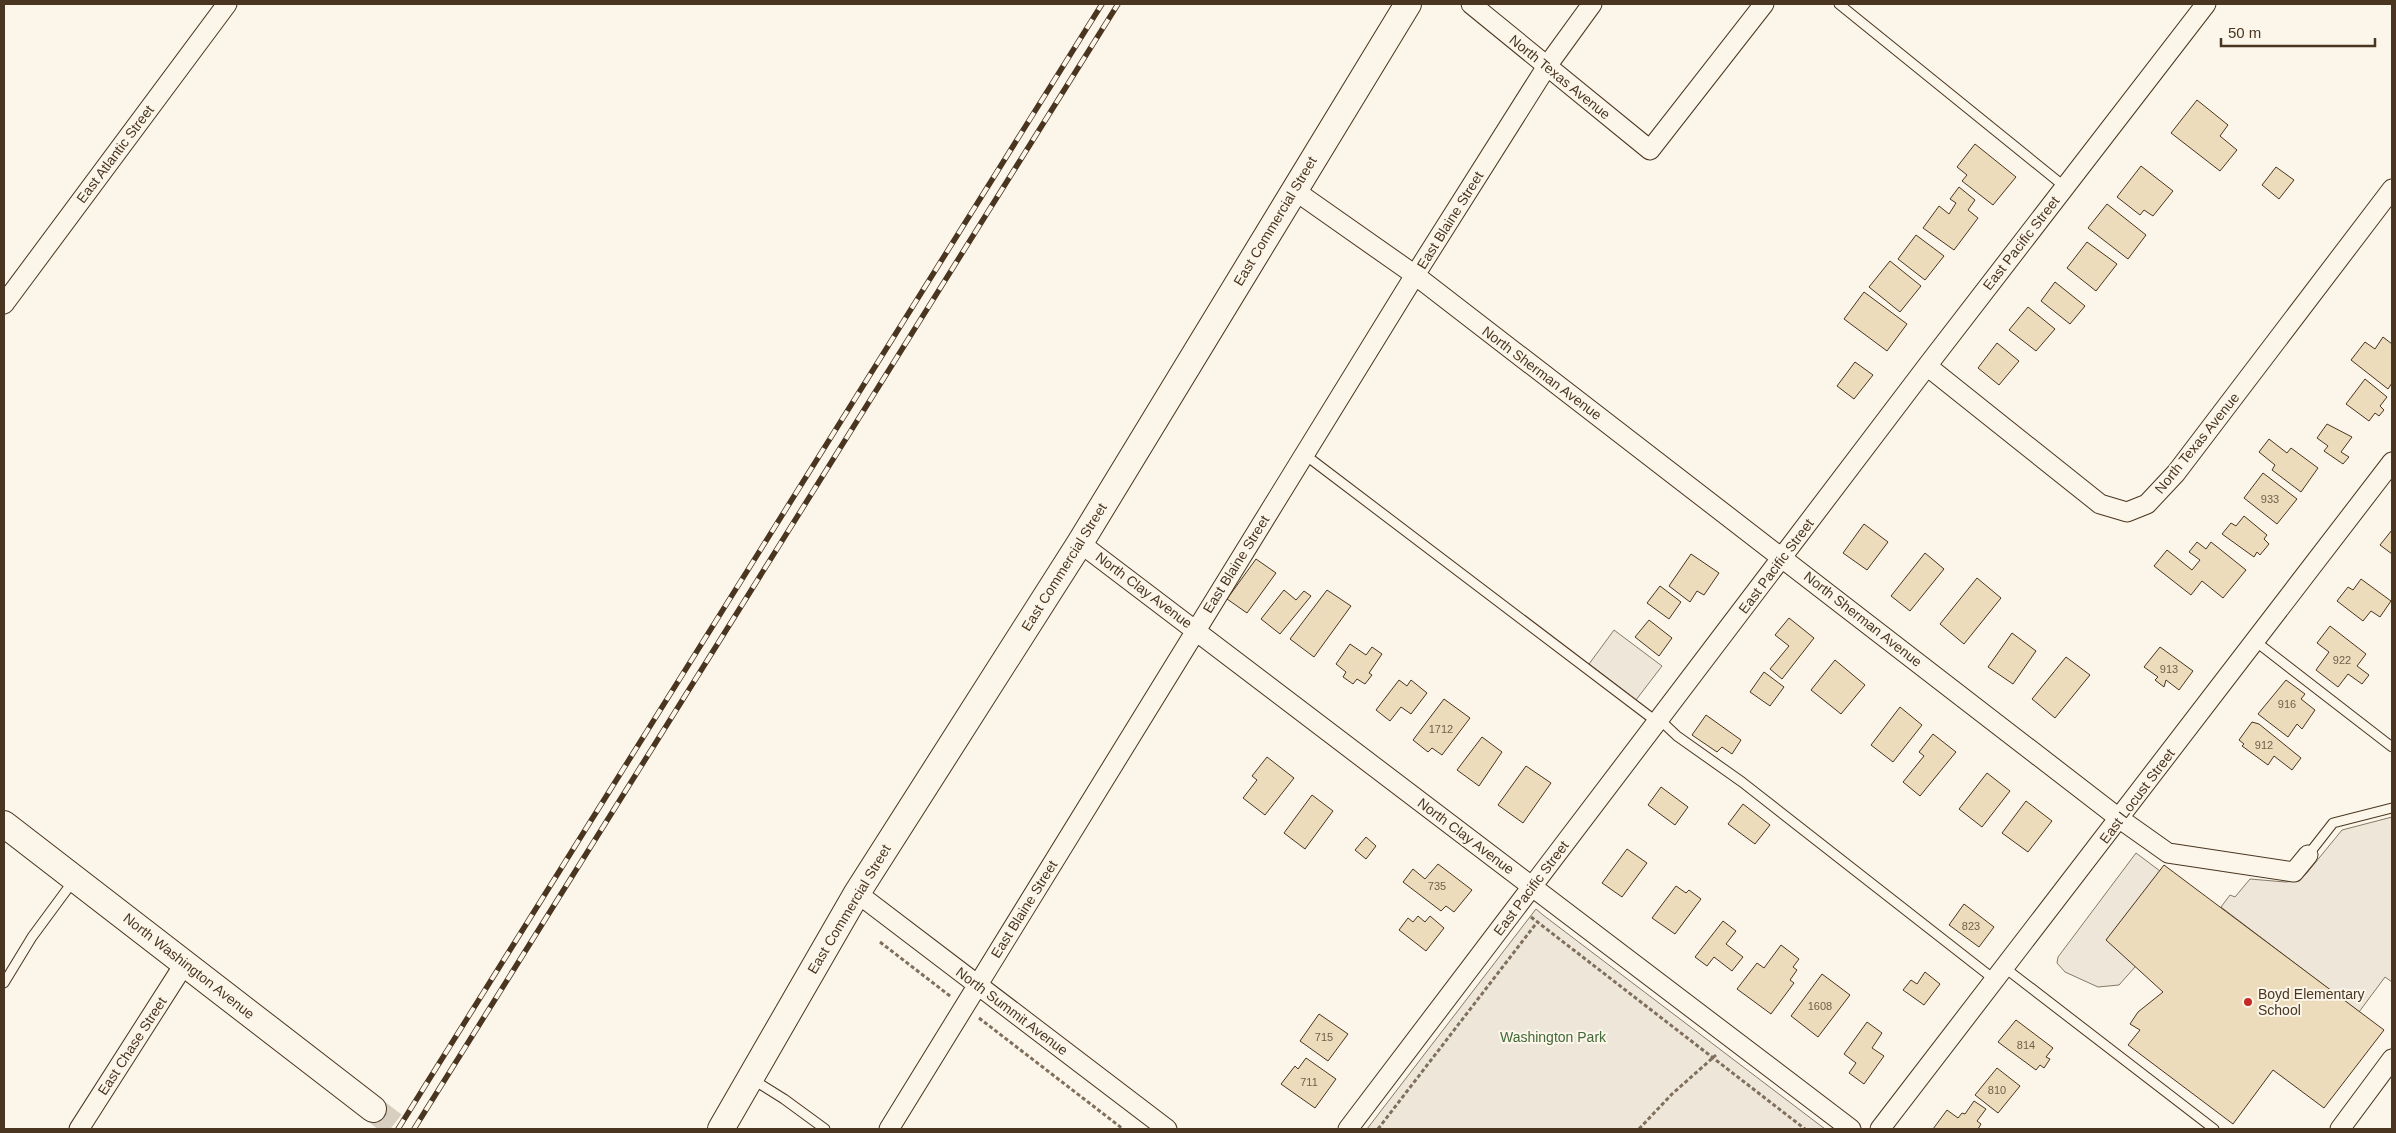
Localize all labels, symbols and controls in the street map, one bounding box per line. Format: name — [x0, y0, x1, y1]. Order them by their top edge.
scale bar — [2221, 15, 2375, 47]
text: 50 m — [2228, 24, 2261, 41]
street label: North Texas Avenue — [1506, 32, 1614, 123]
street label: East Atlantic Street — [73, 102, 157, 206]
street label: East Commercial Street — [1230, 153, 1320, 288]
street label: East Blaine Street — [1414, 168, 1487, 272]
street label: East Pacific Street — [1979, 193, 2063, 293]
street label: North Sherman Avenue — [1479, 323, 1605, 423]
street label: North Texas Avenue — [2152, 389, 2243, 497]
house number: 933 — [2261, 493, 2279, 505]
street label: East Commercial Street — [1018, 500, 1110, 634]
street label: East Blaine Street — [1200, 512, 1273, 616]
street label: East Pacific Street — [1735, 515, 1817, 616]
street label: North Clay Avenue — [1093, 549, 1195, 632]
street label: North Sherman Avenue — [1801, 568, 1925, 670]
house number: 922 — [2333, 654, 2351, 666]
house number: 913 — [2160, 663, 2178, 675]
house number: 916 — [2278, 698, 2296, 710]
house number: 1712 — [1429, 723, 1453, 735]
house number: 912 — [2255, 739, 2273, 751]
street label: East Locust Street — [2096, 745, 2178, 846]
street label: North Clay Avenue — [1415, 795, 1517, 878]
street label: East Pacific Street — [1490, 837, 1572, 938]
street label: East Commercial Street — [804, 841, 894, 976]
street label: East Blaine Street — [988, 857, 1061, 961]
house number: 735 — [1428, 880, 1446, 892]
street label: North Washington Avenue — [120, 910, 258, 1022]
house number: 823 — [1962, 920, 1980, 932]
street label: North Summit Avenue — [953, 964, 1071, 1058]
place label: Boyd Elementary School — [2258, 986, 2365, 1018]
street label: East Chase Street — [94, 994, 170, 1098]
marker: Boyd Elementary School — [2242, 996, 2254, 1008]
house number: 1608 — [1808, 1000, 1832, 1012]
park label: Washington Park — [1500, 1029, 1607, 1045]
house number: 715 — [1315, 1031, 1333, 1043]
house number: 814 — [2017, 1039, 2035, 1051]
house number: 711 — [1300, 1076, 1318, 1088]
house number: 810 — [1988, 1084, 2006, 1096]

